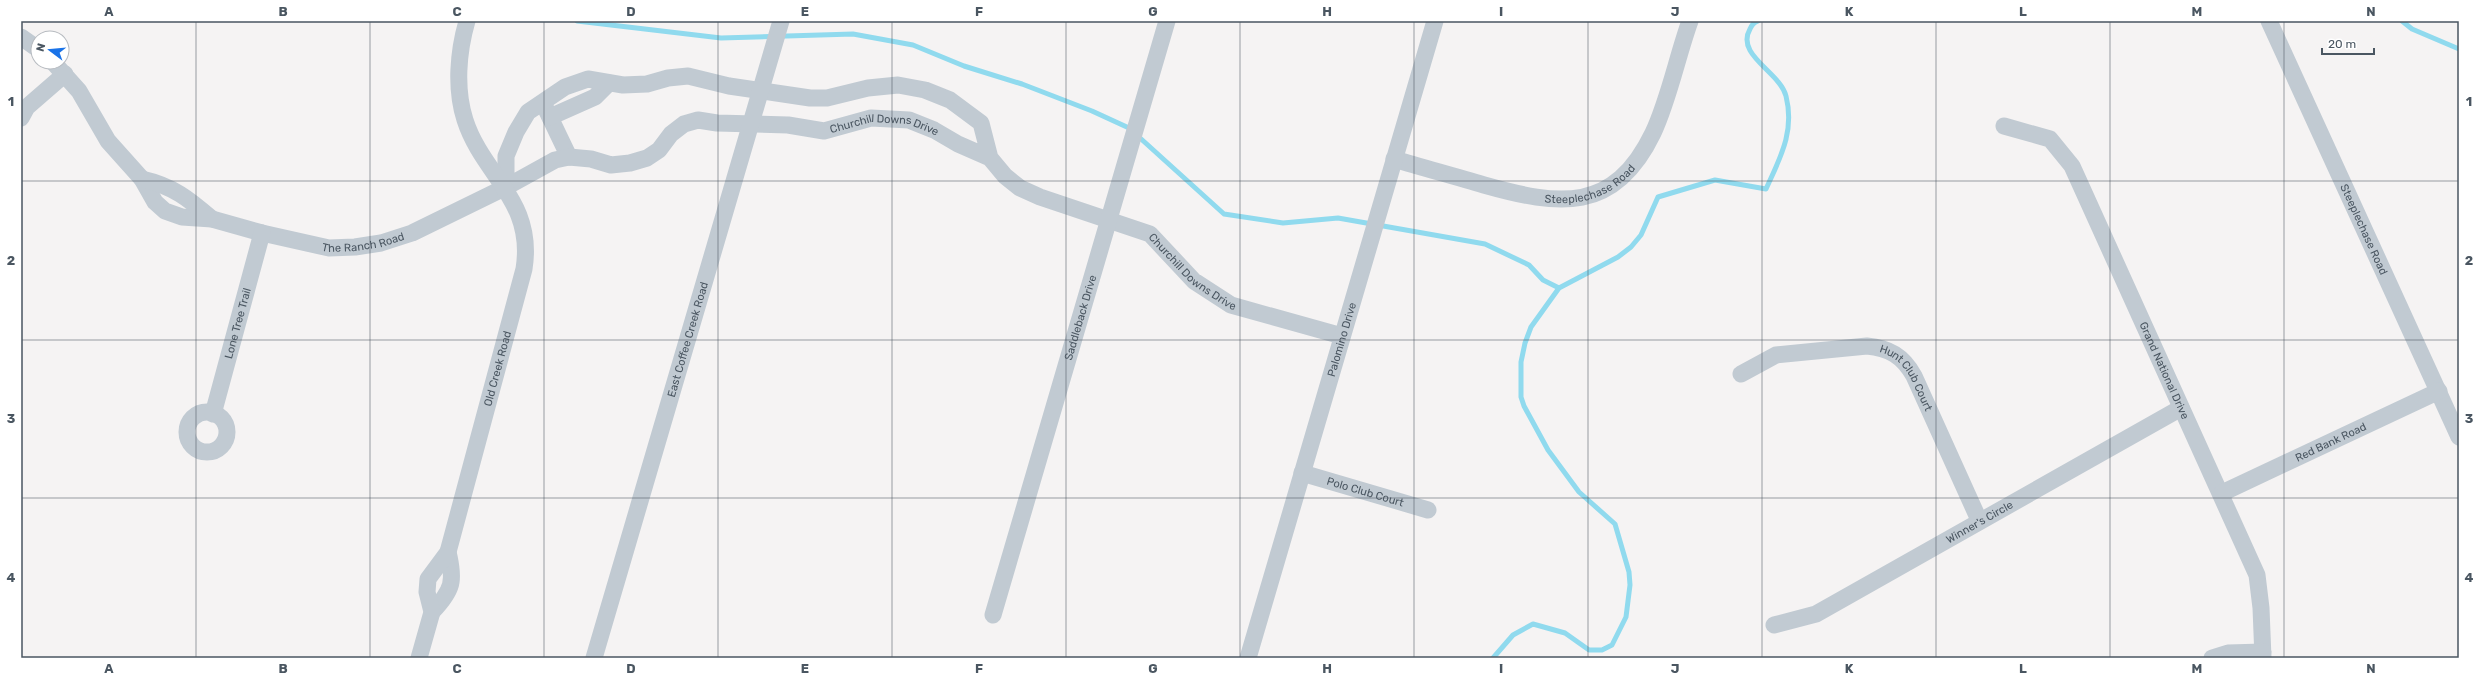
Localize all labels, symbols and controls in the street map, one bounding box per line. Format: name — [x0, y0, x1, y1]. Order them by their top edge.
text: A — [104, 4, 114, 19]
text: B — [278, 4, 288, 19]
text: C — [452, 4, 462, 19]
text: D — [626, 4, 636, 19]
text: E — [801, 4, 809, 19]
text: F — [975, 4, 983, 19]
text: G — [1148, 4, 1158, 19]
text: H — [1322, 4, 1332, 19]
text: I — [1499, 4, 1503, 19]
text: J — [1671, 4, 1679, 19]
text: K — [1845, 4, 1854, 19]
text: L — [2019, 4, 2027, 19]
text: M — [2192, 4, 2202, 19]
text: N — [2366, 4, 2376, 19]
north arrow — [30, 30, 70, 70]
scale bar — [2322, 30, 2374, 56]
text: 20 m — [2328, 37, 2356, 51]
text: N — [34, 42, 48, 53]
text: 1 — [8, 94, 14, 109]
text: 1 — [2466, 94, 2472, 109]
street label: Churchill Downs Drive — [828, 112, 941, 139]
street label: Steeplechase Road — [1544, 162, 1638, 206]
street label: Steeplechase Road — [2337, 182, 2390, 277]
street label: The Ranch Road — [321, 230, 406, 255]
street label: Churchill Downs Drive — [1146, 231, 1237, 313]
text: 2 — [7, 253, 15, 268]
text: 2 — [2465, 253, 2473, 268]
street label: Saddleback Drive — [1062, 273, 1099, 362]
street label: East Coffee Creek Road — [665, 280, 711, 399]
street label: Lone Tree Trail — [222, 286, 254, 360]
street label: Palomino Drive — [1325, 301, 1359, 378]
street label: Grand National Drive — [2136, 320, 2192, 421]
street label: Old Creek Road — [481, 330, 514, 408]
street label: Hunt Club Court — [1878, 342, 1935, 414]
text: 3 — [7, 411, 16, 426]
text: 3 — [2465, 411, 2474, 426]
street label: Red Bank Road — [2293, 420, 2368, 465]
street label: Polo Club Court — [1325, 475, 1406, 510]
street label: Winner's Circle — [1944, 498, 2015, 546]
text: 4 — [7, 570, 16, 585]
text: 4 — [2465, 570, 2474, 585]
text: A — [104, 661, 114, 676]
text: B — [278, 661, 288, 676]
text: C — [452, 661, 462, 676]
text: D — [626, 661, 636, 676]
text: E — [801, 661, 809, 676]
text: F — [975, 661, 983, 676]
text: G — [1148, 661, 1158, 676]
text: H — [1322, 661, 1332, 676]
text: I — [1499, 661, 1503, 676]
text: J — [1671, 661, 1679, 676]
text: K — [1845, 661, 1854, 676]
text: L — [2019, 661, 2027, 676]
text: M — [2192, 661, 2202, 676]
text: N — [2366, 661, 2376, 676]

